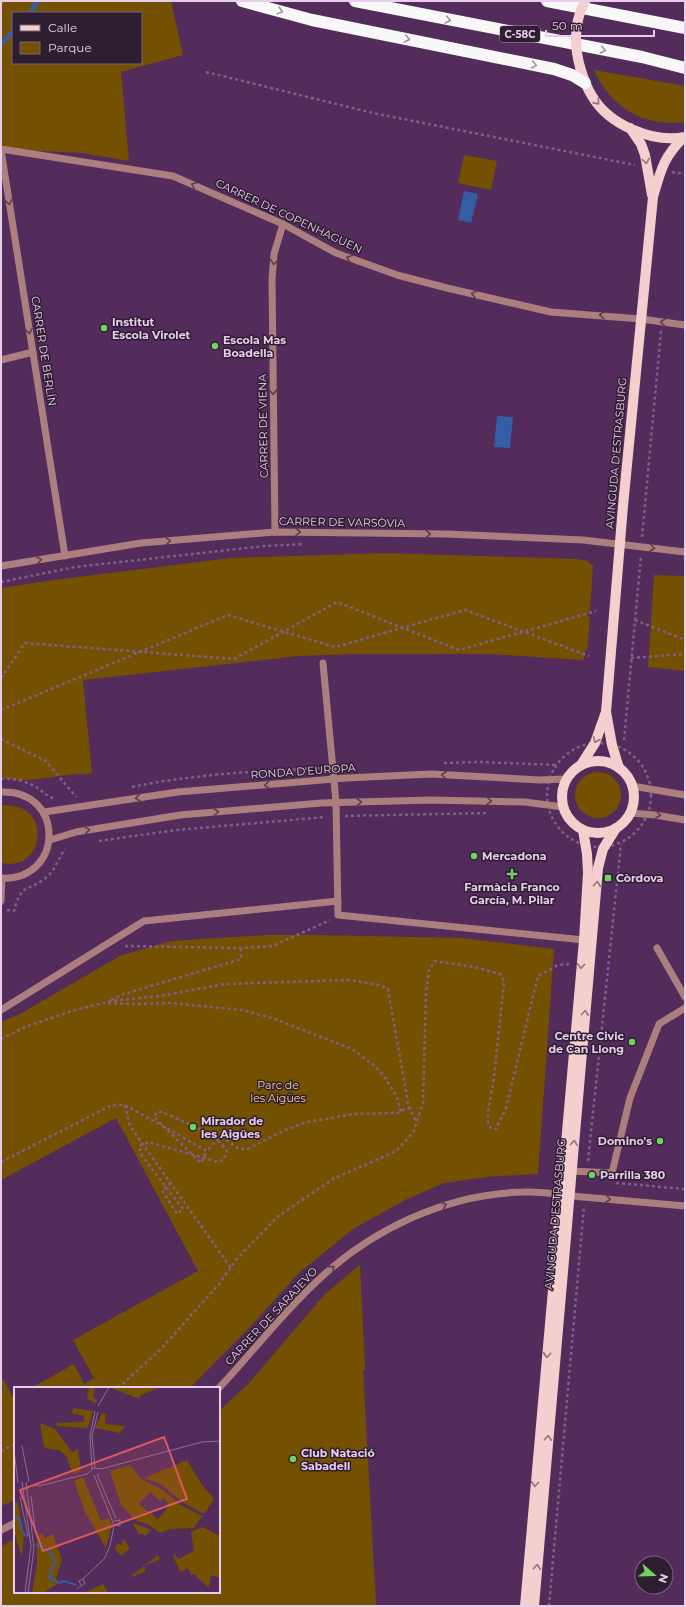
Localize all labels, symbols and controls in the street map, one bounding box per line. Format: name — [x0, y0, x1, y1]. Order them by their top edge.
one-way arrow — [276, 7, 283, 15]
legend — [12, 12, 142, 64]
scale bar — [546, 12, 654, 38]
one-way arrow — [445, 15, 451, 23]
text: 50 m — [552, 18, 583, 33]
text: Calle — [48, 20, 77, 35]
road number: C-58C — [500, 26, 540, 42]
one-way arrow — [403, 35, 410, 43]
text: Parque — [48, 40, 92, 55]
one-way arrow — [600, 45, 606, 53]
one-way arrow — [531, 60, 537, 68]
one-way arrow — [592, 97, 600, 105]
one-way arrow — [641, 157, 650, 164]
street label: CARRER DE COPENHAGUEN — [214, 176, 364, 256]
one-way arrow — [190, 182, 198, 190]
one-way arrow — [4, 199, 13, 205]
one-way arrow — [346, 254, 353, 262]
one-way arrow — [269, 259, 278, 265]
one-way arrow — [471, 291, 477, 299]
street label: CARRER DE BERLÍN — [28, 295, 60, 407]
one-way arrow — [599, 311, 605, 320]
place label: Institut Escola Virolet — [112, 315, 191, 342]
one-way arrow — [660, 317, 666, 326]
marker: Institut Escola Virolet — [99, 323, 109, 333]
one-way arrow — [25, 328, 33, 334]
place label: Escola Mas Boadella — [223, 333, 286, 360]
marker: Escola Mas Boadella — [210, 341, 220, 351]
street label: CARRER DE VIENA — [255, 374, 271, 478]
street label: AVINGUDA D'ESTRASBURG — [602, 377, 630, 529]
one-way arrow — [269, 389, 277, 395]
street label: CARRER DE VARSÒVIA — [279, 514, 405, 530]
one-way arrow — [295, 528, 301, 536]
one-way arrow — [425, 530, 431, 538]
one-way arrow — [165, 536, 171, 545]
one-way arrow — [649, 543, 655, 552]
one-way arrow — [36, 556, 43, 565]
one-way arrow — [592, 736, 600, 743]
street label: RONDA D'EUROPA — [250, 760, 356, 782]
one-way arrow — [441, 770, 447, 779]
one-way arrow — [264, 780, 270, 789]
one-way arrow — [135, 793, 141, 802]
one-way arrow — [486, 797, 492, 805]
one-way arrow — [356, 798, 362, 806]
one-way arrow — [213, 807, 219, 816]
one-way arrow — [654, 811, 661, 820]
one-way arrow — [84, 826, 90, 835]
place label: Mercadona — [482, 849, 547, 863]
marker: Mercadona — [469, 851, 479, 861]
marker: Farmàcia Franco García, M. Pilar — [507, 869, 517, 879]
place label: Còrdova — [616, 871, 664, 885]
marker: Còrdova — [603, 873, 613, 883]
place label: Farmàcia Franco García, M. Pilar — [464, 880, 560, 907]
one-way arrow — [592, 881, 601, 887]
one-way arrow — [577, 963, 586, 969]
one-way arrow — [581, 1010, 590, 1016]
place label: Centre Civic de Can Llong — [548, 1029, 624, 1056]
marker: Centre Civic de Can Llong — [627, 1037, 637, 1047]
park label: Parc de les Aigües — [250, 1078, 306, 1105]
place label: Mirador de les Aigües — [201, 1114, 263, 1141]
marker: Mirador de les Aigües — [188, 1122, 198, 1132]
place label: Domino's — [598, 1134, 652, 1148]
marker: Domino's — [655, 1136, 665, 1146]
street label: AVINGUDA D'ESTRASBURG — [541, 1138, 569, 1290]
one-way arrow — [569, 1140, 578, 1146]
place label: Parrilla 380 — [600, 1168, 666, 1182]
marker: Parrilla 380 — [587, 1170, 597, 1180]
one-way arrow — [605, 1194, 611, 1203]
one-way arrow — [441, 1201, 448, 1209]
street label: CARRER DE SARAJEVO — [222, 1264, 320, 1368]
one-way arrow — [327, 1266, 335, 1273]
one-way arrow — [543, 1352, 552, 1358]
inset map — [14, 1387, 220, 1593]
one-way arrow — [543, 1435, 552, 1441]
place label: Club Natació Sabadell — [301, 1446, 375, 1473]
marker: Club Natació Sabadell — [288, 1454, 298, 1464]
one-way arrow — [531, 1481, 540, 1487]
north arrow — [634, 1555, 674, 1595]
one-way arrow — [532, 1564, 541, 1570]
text: N — [655, 1572, 671, 1585]

